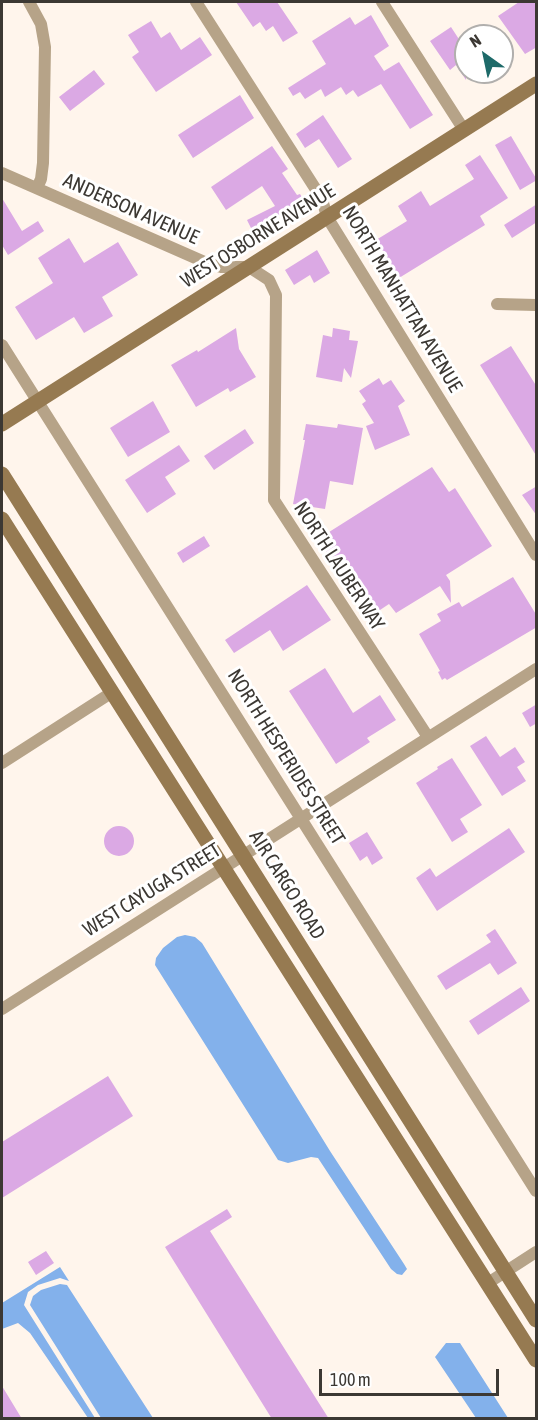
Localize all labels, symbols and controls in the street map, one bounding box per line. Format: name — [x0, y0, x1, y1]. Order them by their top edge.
north arrow — [454, 24, 514, 84]
text: N — [466, 30, 484, 51]
street label: ANDERSON AVENUE — [60, 168, 202, 250]
street label: WEST OSBORNE AVENUE — [177, 179, 339, 293]
street label: NORTH MANHATTAN AVENUE — [337, 201, 467, 397]
street label: NORTH LAUBER WAY — [288, 497, 390, 635]
street label: NORTH HESPERIDES STREET — [222, 665, 350, 849]
street label: AIR CARGO ROAD — [244, 826, 330, 944]
street label: WEST CAYUGA STREET — [79, 838, 225, 942]
scale bar — [322, 1357, 502, 1395]
text: 100 m — [330, 1369, 371, 1390]

